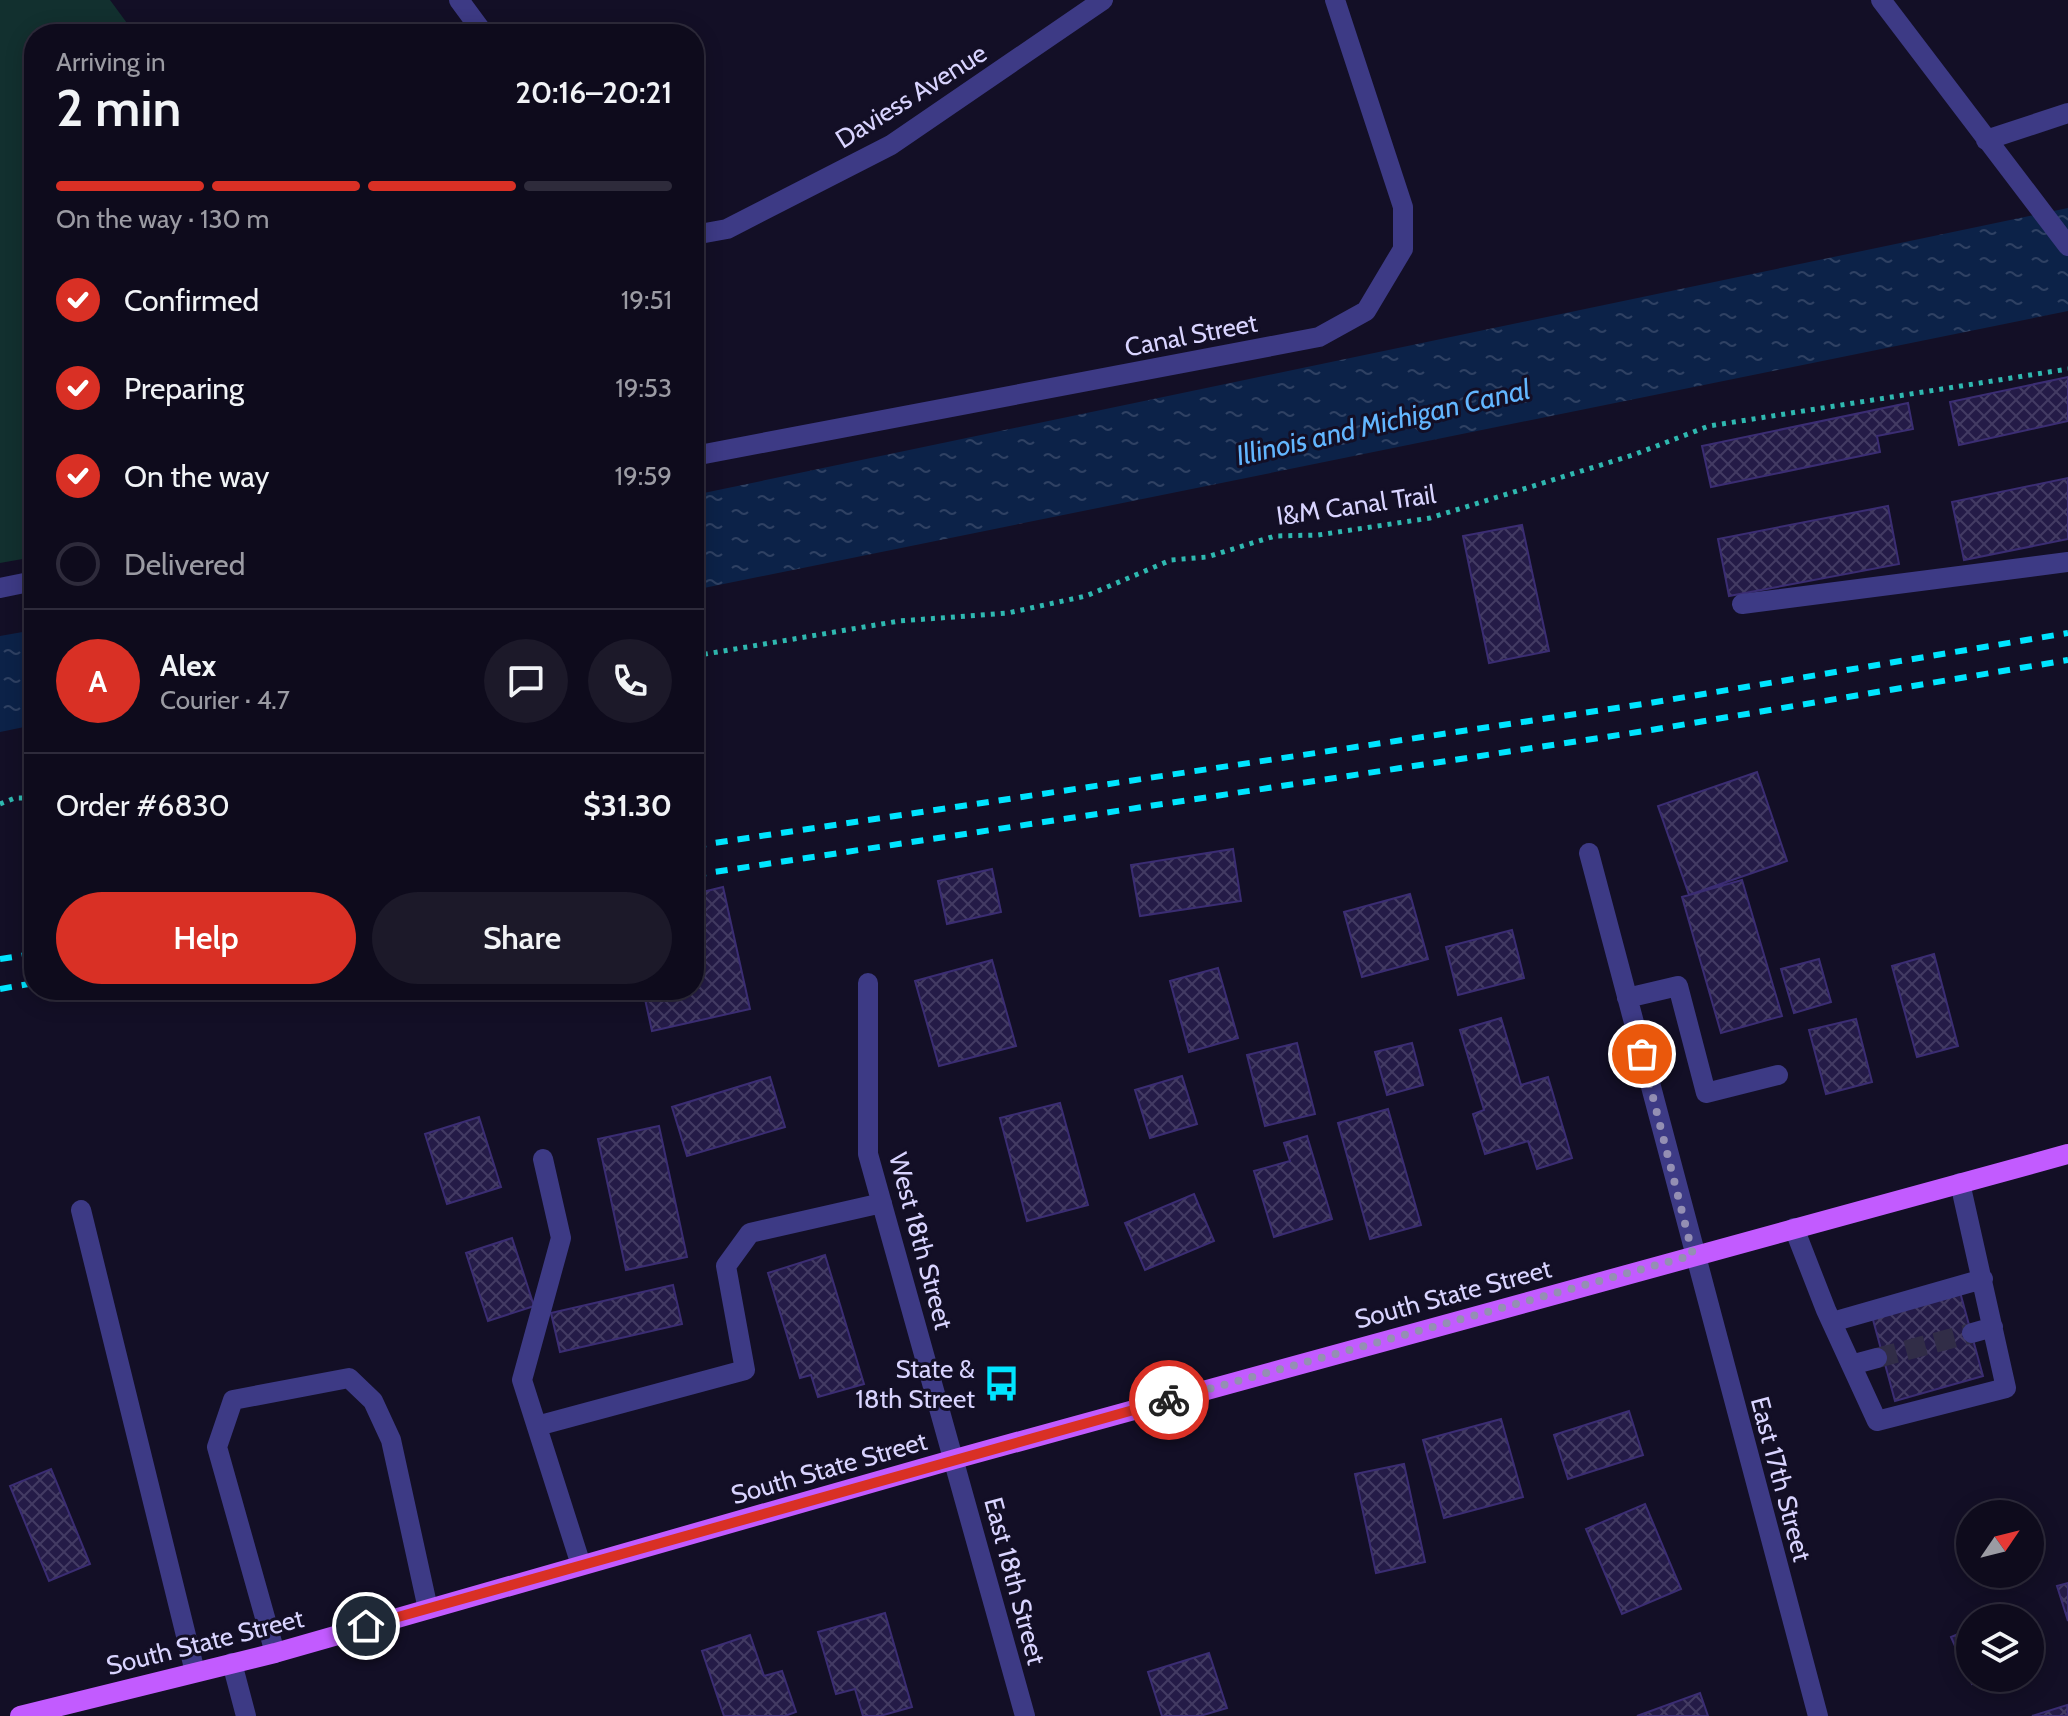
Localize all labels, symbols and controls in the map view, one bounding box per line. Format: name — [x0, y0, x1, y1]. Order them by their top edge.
street label: Daviess Avenue — [830, 37, 992, 155]
text: Arriving in — [56, 46, 166, 78]
text: 20:16–20:21 — [515, 74, 672, 111]
text: 2 min — [56, 76, 181, 139]
text: On the way · 130 m — [56, 203, 269, 235]
icon: check — [56, 278, 100, 322]
text: Confirmed — [124, 282, 259, 319]
text: 19:51 — [621, 284, 672, 316]
street label: Canal Street — [1122, 306, 1260, 364]
icon: check — [56, 366, 100, 410]
text: Preparing — [124, 370, 244, 407]
text: 19:53 — [615, 372, 672, 404]
water label: Illinois and Michigan Canal — [1233, 372, 1534, 472]
icon: check — [56, 454, 100, 498]
text: On the way — [124, 458, 269, 495]
text: 19:59 — [615, 460, 672, 492]
street label: I&M Canal Trail — [1274, 478, 1438, 532]
text: Delivered — [124, 546, 245, 583]
button: chat — [484, 639, 568, 723]
button: phone — [588, 639, 672, 723]
text: Alex — [160, 647, 216, 684]
text: A — [89, 663, 107, 700]
text: Courier · 4.7 — [160, 684, 290, 716]
text: Order #6830 — [56, 787, 230, 824]
text: $31.30 — [583, 787, 672, 824]
button: Help — [56, 892, 356, 984]
button: Share — [372, 892, 672, 984]
pin — [1608, 1020, 1676, 1088]
icon: bag — [1620, 1032, 1664, 1076]
street label: West 18th Street — [882, 1149, 960, 1333]
street label: South State Street — [1351, 1252, 1555, 1336]
place label: State & 18th Street — [855, 1353, 975, 1415]
courier — [1129, 1360, 1209, 1440]
bus stop icon: State & 18th Street — [982, 1365, 1020, 1403]
icon: bike — [1147, 1378, 1191, 1422]
street label: East 17th Street — [1744, 1393, 1818, 1565]
street label: South State Street — [727, 1425, 931, 1511]
street label: East 18th Street — [977, 1494, 1053, 1668]
north arrow — [1956, 1500, 2044, 1588]
map controls — [1956, 1500, 2044, 1692]
pin — [332, 1592, 400, 1660]
street label: South State Street — [103, 1602, 307, 1682]
icon: home — [344, 1604, 388, 1648]
button: layers — [1956, 1604, 2044, 1692]

